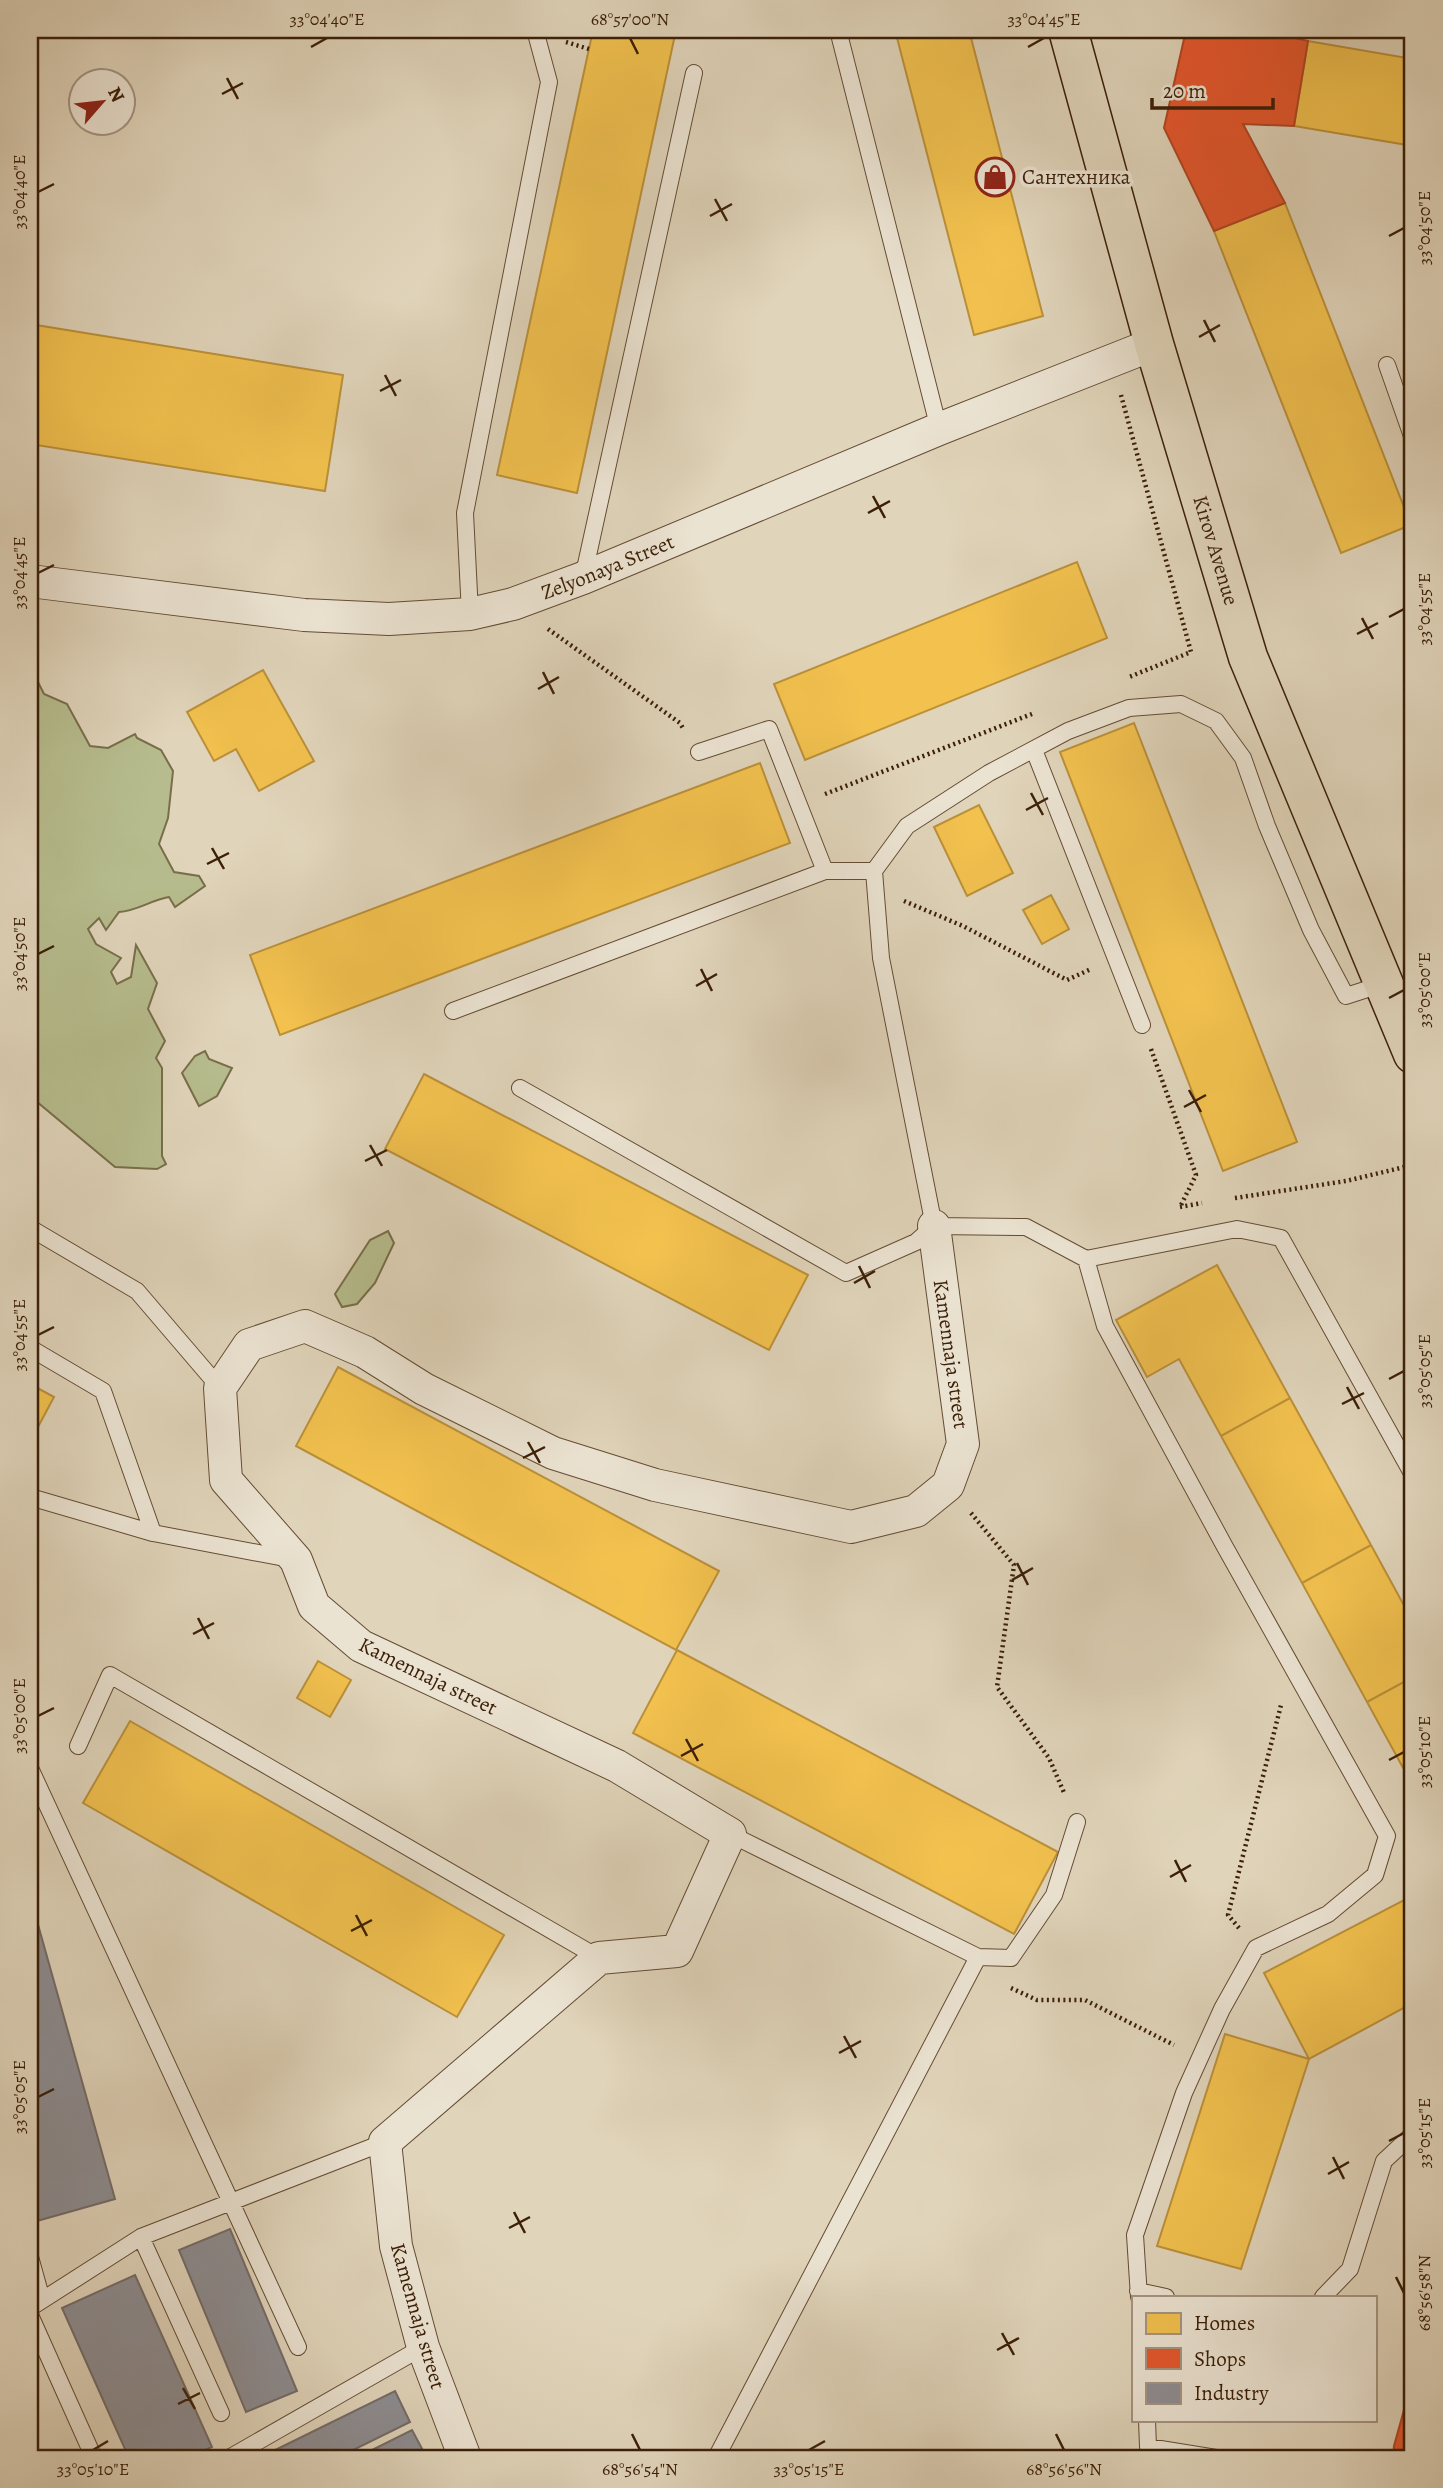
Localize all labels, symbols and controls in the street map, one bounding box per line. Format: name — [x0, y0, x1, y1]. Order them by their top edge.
text: 33°04'40"E — [289, 7, 365, 31]
text: 68°57'00"N — [591, 7, 669, 31]
text: 33°04'45"E — [1007, 7, 1081, 31]
north arrow — [66, 66, 136, 136]
scale bar — [1152, 66, 1273, 110]
text: 20 m — [1163, 77, 1206, 105]
text: N — [101, 82, 131, 107]
text: 33°04'40"E — [7, 154, 31, 230]
shop icon: Сантехника — [974, 156, 1016, 198]
place label: Сантехника — [1022, 163, 1131, 191]
text: 33°04'50"E — [1412, 191, 1436, 265]
street label: Kirov Avenue — [1186, 492, 1246, 609]
street label: Zelyonaya Street — [537, 527, 678, 606]
text: 33°04'45"E — [7, 536, 31, 610]
text: 33°04'55"E — [1412, 573, 1436, 645]
text: 33°04'50"E — [7, 917, 31, 991]
text: 33°05'00"E — [1412, 952, 1436, 1028]
street label: Kamennaja street — [927, 1277, 975, 1431]
text: 33°04'55"E — [7, 1299, 31, 1371]
text: 33°05'05"E — [1412, 1334, 1436, 1408]
street label: Kamennaja street — [354, 1630, 502, 1722]
text: 33°05'00"E — [7, 1678, 31, 1754]
text: 33°05'10"E — [1412, 1716, 1436, 1788]
text: 33°05'05"E — [7, 2060, 31, 2134]
text: 33°05'15"E — [1412, 2098, 1436, 2168]
street label: Kamennaja street — [384, 2240, 452, 2392]
text: 68°56'58"N — [1412, 2255, 1436, 2331]
legend — [1132, 2296, 1376, 2422]
text: Homes — [1194, 2309, 1255, 2337]
text: Shops — [1194, 2345, 1246, 2373]
text: Industry — [1194, 2379, 1269, 2407]
text: 33°05'10"E — [57, 2457, 129, 2481]
text: 68°56'54"N — [602, 2457, 678, 2481]
text: 33°05'15"E — [774, 2457, 844, 2481]
text: 68°56'56"N — [1026, 2457, 1102, 2481]

